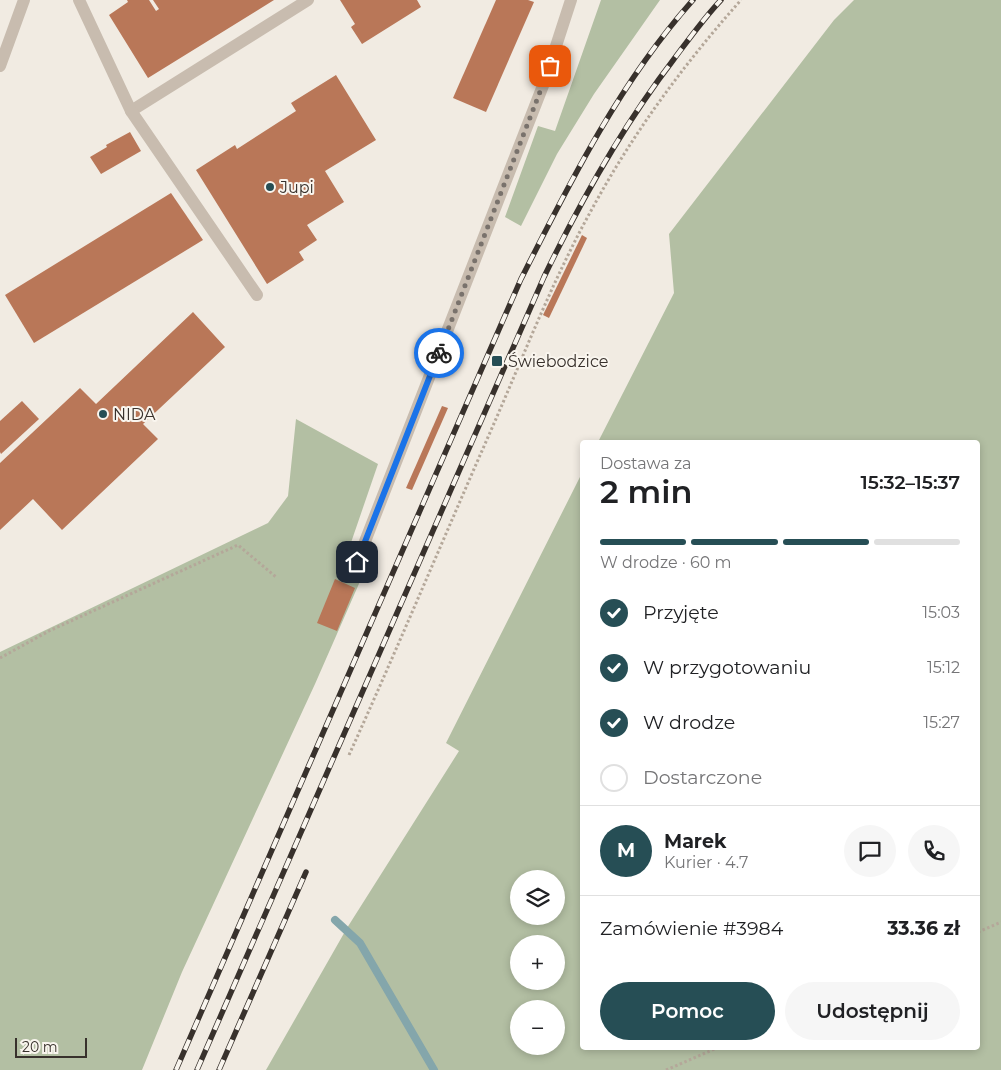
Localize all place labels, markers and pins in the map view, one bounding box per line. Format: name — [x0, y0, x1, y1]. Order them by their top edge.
pin — [529, 45, 571, 87]
place label: Jupi — [279, 178, 314, 197]
marker: Jupi — [264, 181, 276, 193]
place label: Świebodzice — [508, 352, 608, 371]
marker: Świebodzice — [490, 354, 504, 368]
place label: NIDA — [113, 405, 156, 424]
marker: NIDA — [97, 408, 109, 420]
pin — [336, 541, 378, 583]

